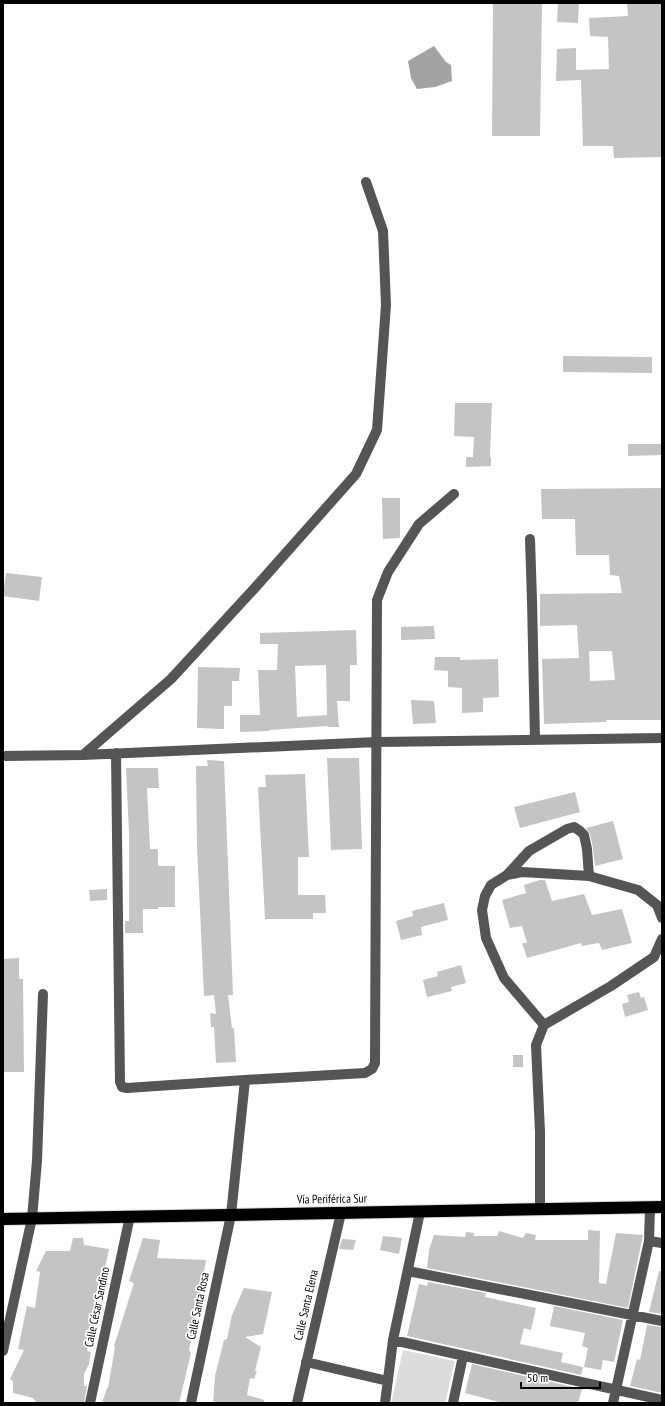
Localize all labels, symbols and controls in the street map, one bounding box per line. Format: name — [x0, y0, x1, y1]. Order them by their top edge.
street label: Vía Periférica Sur — [296, 1190, 368, 1207]
street label: Calle César Sandino — [81, 1265, 112, 1348]
street label: Calle Santa Elena — [290, 1268, 321, 1342]
street label: Calle Santa Rosa — [183, 1271, 212, 1341]
scale bar — [521, 1364, 600, 1390]
text: 50 m — [527, 1370, 548, 1385]

